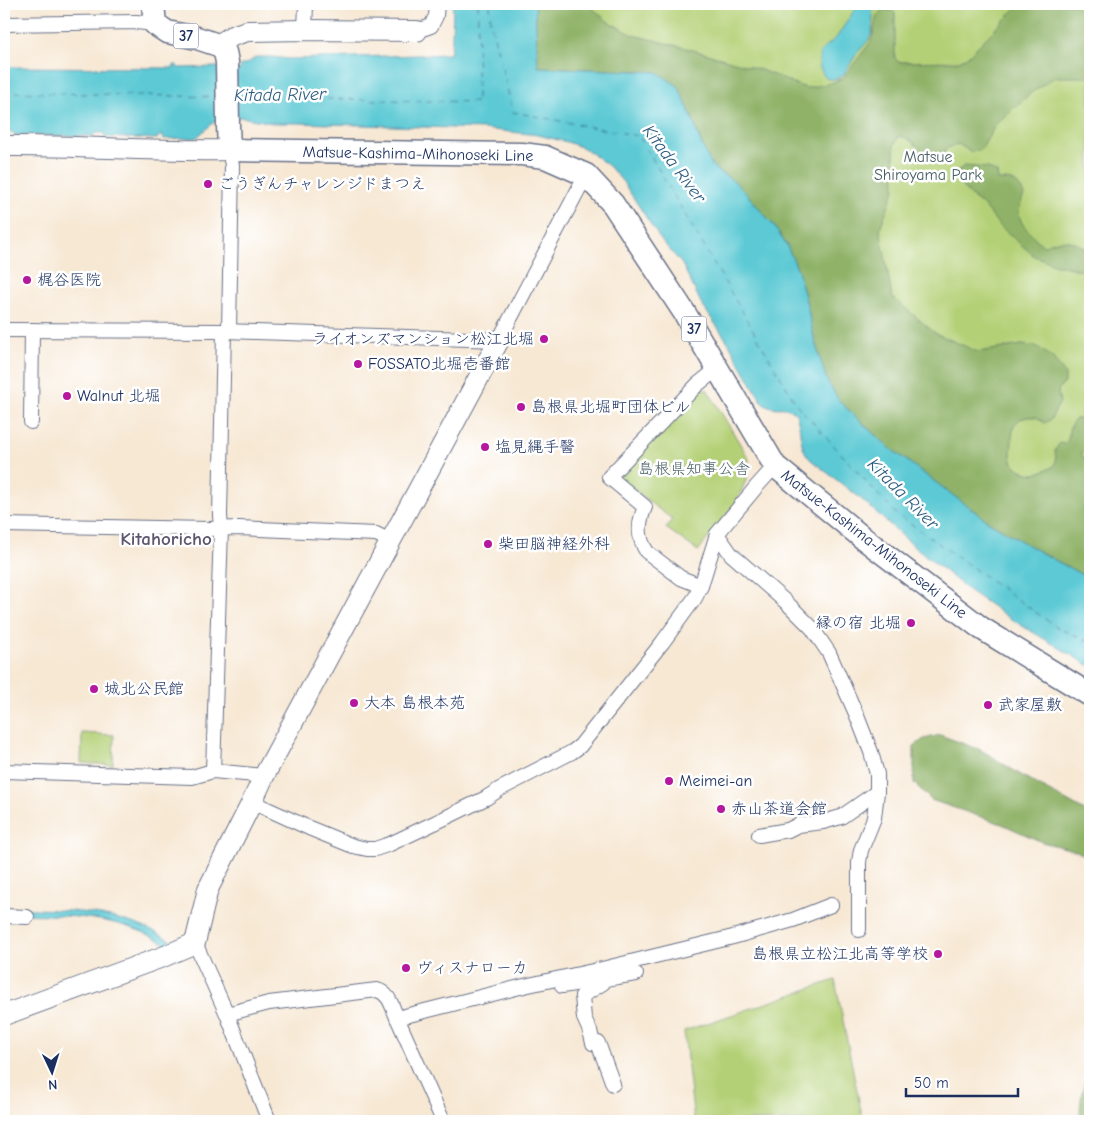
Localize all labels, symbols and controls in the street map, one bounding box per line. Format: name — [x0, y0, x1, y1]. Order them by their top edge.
road number: 37 — [174, 24, 198, 48]
water label: Kitada River — [234, 84, 327, 106]
water label: Kitada River — [638, 121, 711, 208]
street label: Matsue-Kashima-Mihonoseki Line — [303, 143, 533, 165]
park label: Matsue Shiroyama Park — [874, 148, 982, 184]
place label: ごうぎんチャレンジドまつえ — [218, 175, 426, 193]
marker: ごうぎんチャレンジドまつえ — [202, 178, 214, 190]
place label: 梶谷医院 — [37, 271, 101, 289]
marker: 梶谷医院 — [21, 274, 33, 286]
road number: 37 — [682, 316, 706, 342]
place label: ライオンズマンション松江北堀 — [312, 330, 534, 348]
marker: ライオンズマンション松江北堀 — [538, 333, 550, 345]
place label: FOSSATO北堀壱番館 — [368, 355, 511, 373]
marker: FOSSATO北堀壱番館 — [352, 358, 364, 370]
place label: Walnut 北堀 — [77, 387, 161, 405]
marker: Walnut 北堀 — [61, 390, 73, 402]
place label: 島根県北堀町団体ビル — [531, 398, 691, 416]
marker: 島根県北堀町団体ビル — [515, 401, 527, 413]
place label: 塩見縄手醫 — [495, 438, 575, 456]
marker: 塩見縄手醫 — [479, 441, 491, 453]
water label: Kitada River — [863, 454, 944, 535]
park label: 島根県知事公舎 — [638, 460, 750, 478]
street label: Matsue-Kashima-Mihonoseki Line — [778, 466, 970, 622]
district label: Kitahoricho — [120, 528, 212, 550]
place label: 柴田脳神経外科 — [498, 535, 610, 553]
marker: 柴田脳神経外科 — [482, 538, 494, 550]
place label: 縁の宿 北堀 — [816, 614, 901, 632]
marker: 縁の宿 北堀 — [905, 617, 917, 629]
place label: 城北公民館 — [104, 680, 184, 698]
marker: 城北公民館 — [88, 683, 100, 695]
place label: 大本 島根本苑 — [364, 694, 465, 712]
place label: 武家屋敷 — [998, 696, 1062, 714]
marker: 大本 島根本苑 — [348, 697, 360, 709]
marker: 武家屋敷 — [982, 699, 994, 711]
place label: Meimei-an — [679, 772, 752, 790]
marker: Meimei-an — [663, 775, 675, 787]
place label: 赤山茶道会館 — [731, 800, 827, 818]
marker: 赤山茶道会館 — [715, 803, 727, 815]
place label: 島根県立松江北高等学校 — [752, 945, 928, 963]
marker: 島根県立松江北高等学校 — [932, 948, 944, 960]
place label: ヴィスナローカ — [416, 959, 528, 977]
marker: ヴィスナローカ — [400, 962, 412, 974]
north arrow — [28, 1048, 78, 1098]
scale bar — [906, 1065, 1019, 1097]
text: 50 m — [914, 1074, 949, 1092]
text: N — [48, 1076, 58, 1093]

